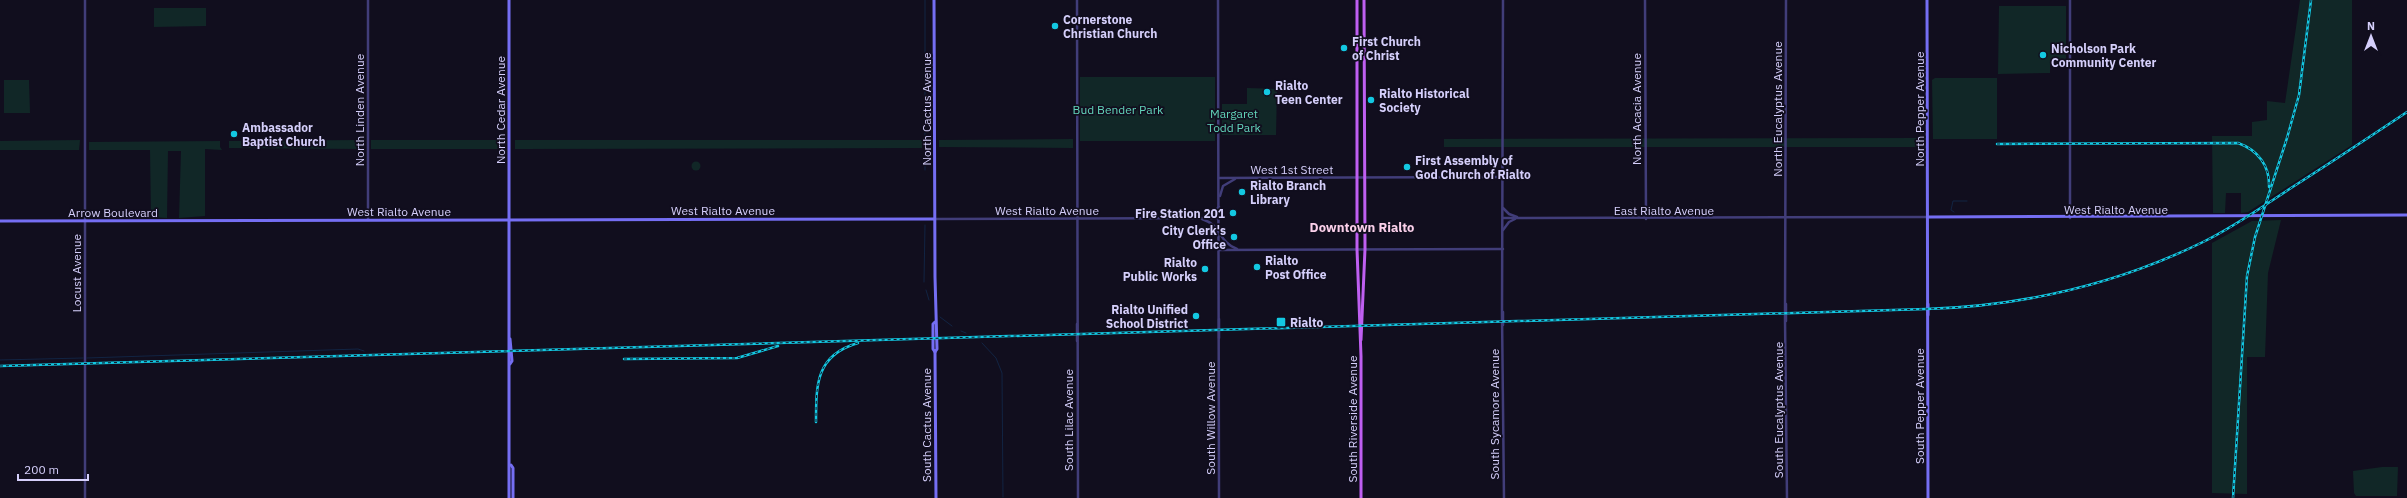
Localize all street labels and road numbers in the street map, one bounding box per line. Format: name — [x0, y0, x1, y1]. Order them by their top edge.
street label: North Eucalyptus Avenue — [1770, 41, 1785, 177]
street label: North Pepper Avenue — [1912, 51, 1927, 166]
street label: North Cactus Avenue — [919, 52, 934, 166]
street label: North Linden Avenue — [352, 53, 367, 166]
street label: North Acacia Avenue — [1629, 53, 1644, 165]
street label: North Cedar Avenue — [493, 55, 508, 164]
street label: West 1st Street — [1251, 162, 1333, 177]
street label: West Rialto Avenue — [2064, 202, 2168, 217]
street label: West Rialto Avenue — [671, 203, 775, 218]
street label: West Rialto Avenue — [995, 203, 1099, 218]
street label: East Rialto Avenue — [1614, 203, 1715, 218]
street label: West Rialto Avenue — [347, 204, 451, 219]
street label: Arrow Boulevard — [68, 205, 158, 220]
street label: Locust Avenue — [69, 233, 84, 312]
street label: South Eucalyptus Avenue — [1771, 341, 1786, 478]
street label: South Sycamore Avenue — [1487, 348, 1502, 479]
street label: South Pepper Avenue — [1912, 348, 1927, 464]
street label: South Riverside Avenue — [1345, 355, 1360, 483]
street label: South Willow Avenue — [1203, 361, 1218, 475]
street label: South Cactus Avenue — [919, 368, 934, 482]
street label: South Lilac Avenue — [1061, 369, 1076, 471]

